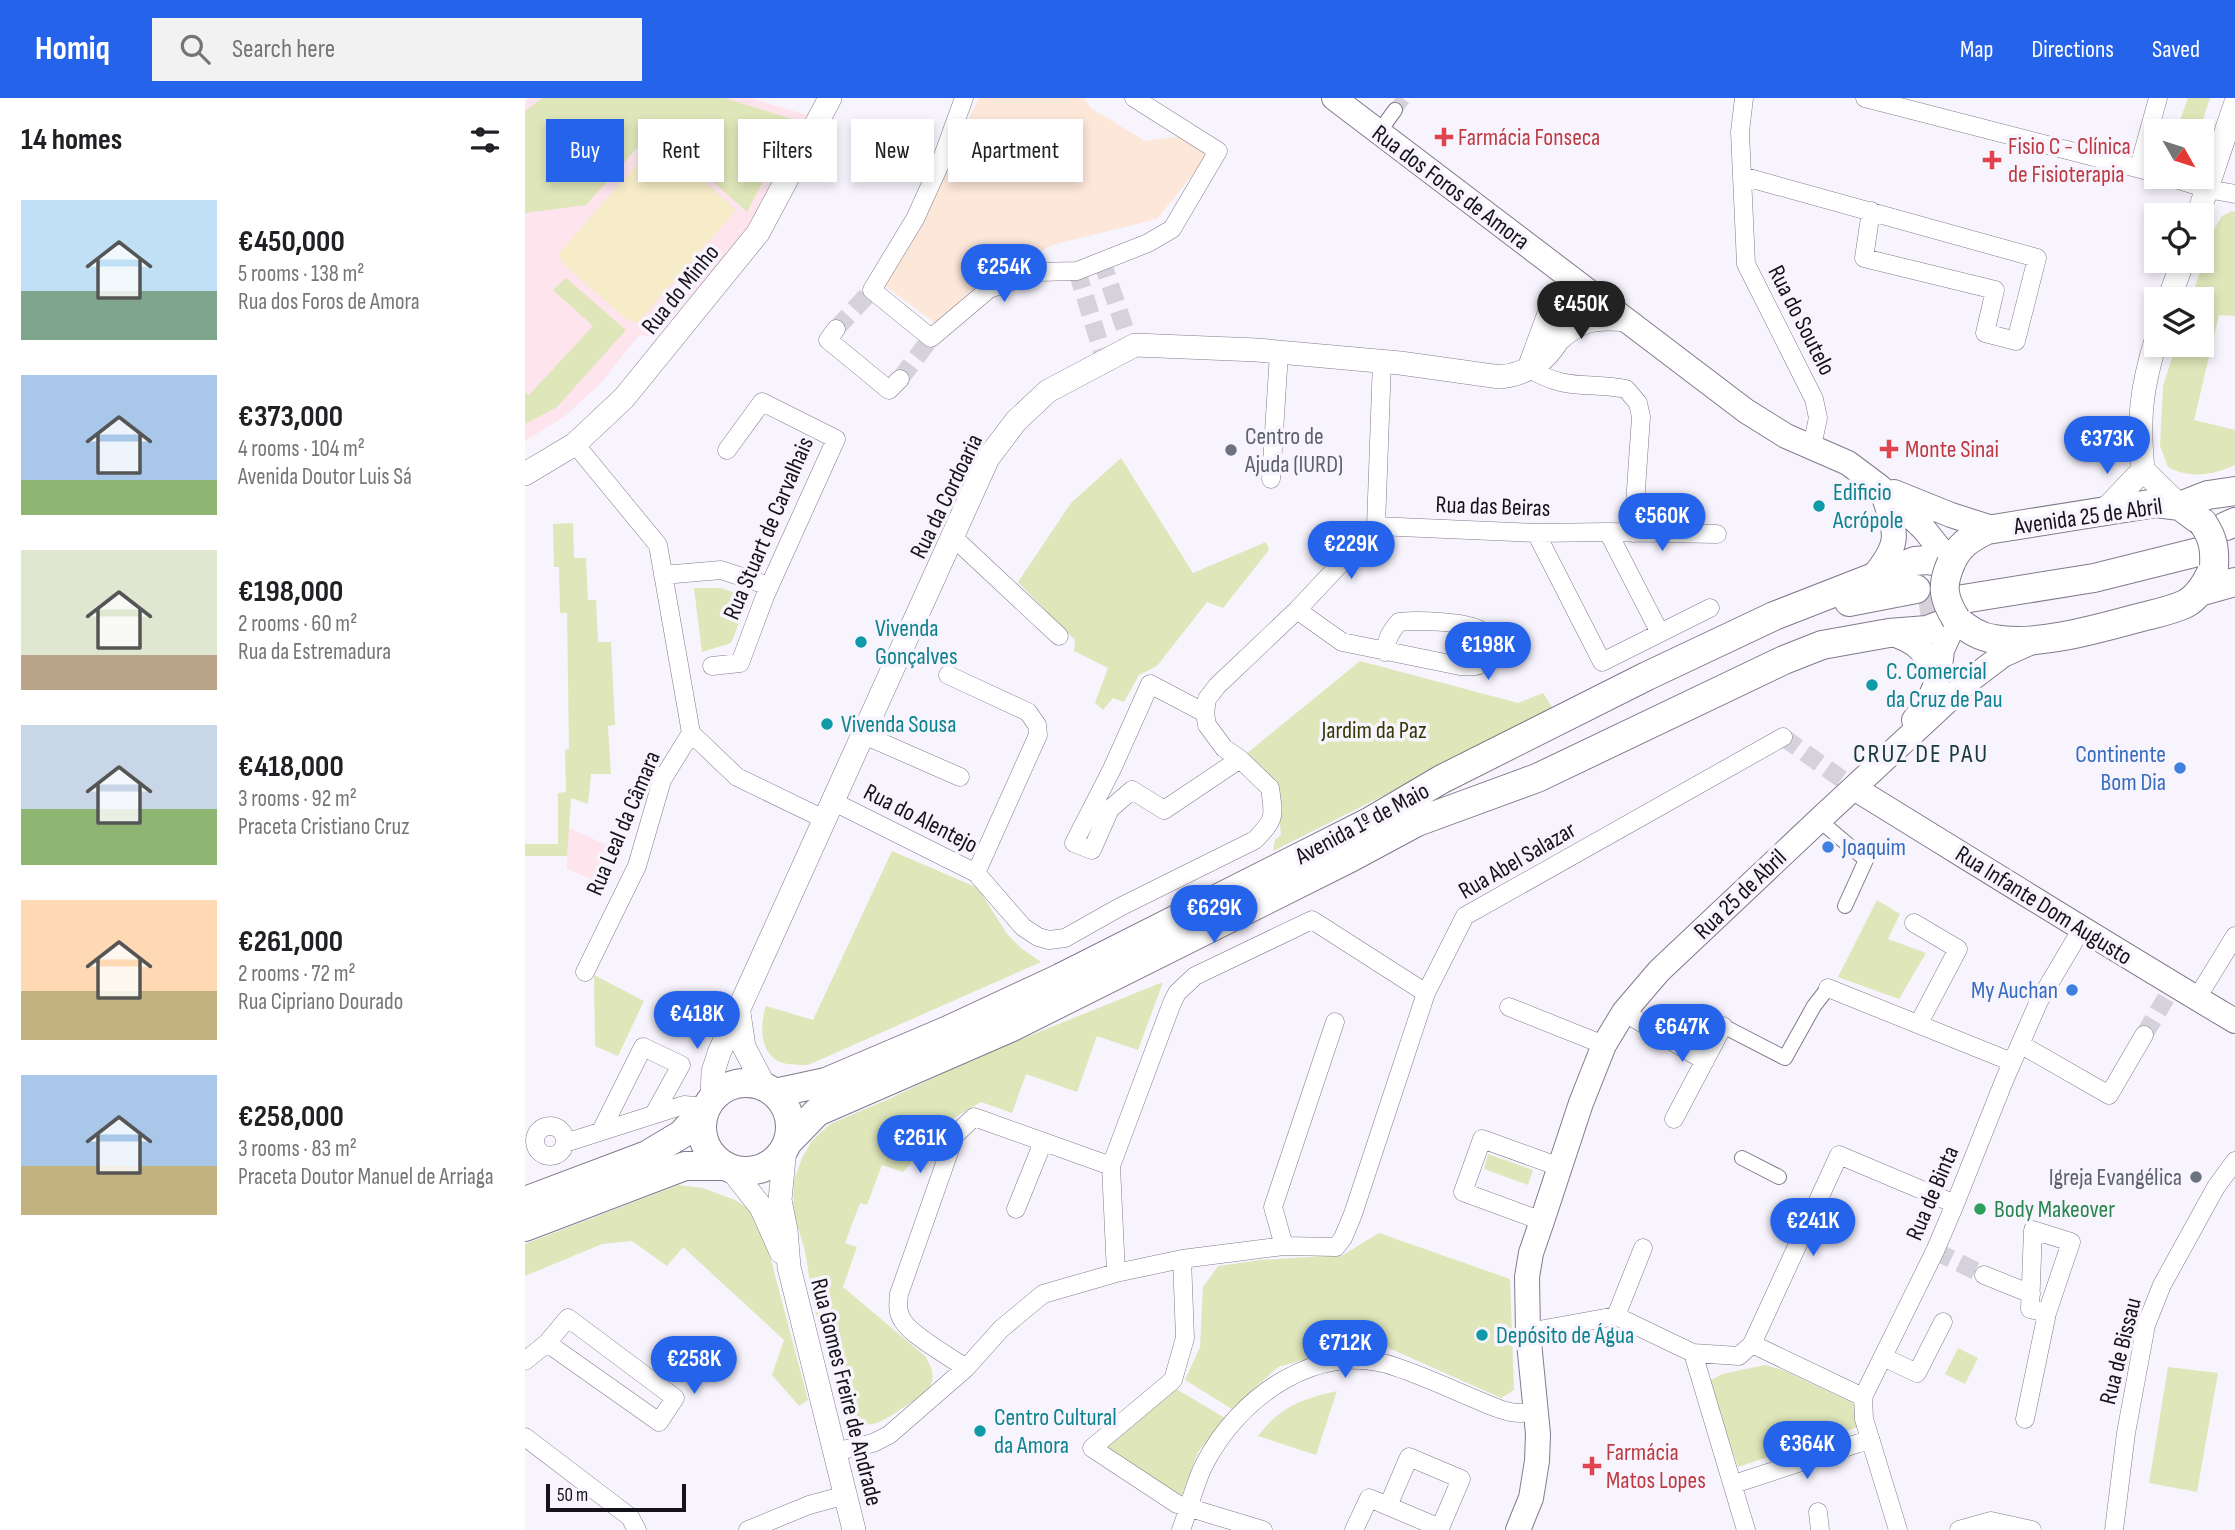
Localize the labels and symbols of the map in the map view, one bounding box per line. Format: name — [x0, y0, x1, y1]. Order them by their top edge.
street label: Rua dos Foros de Amora — [1366, 119, 1535, 256]
north arrow — [2144, 119, 2214, 189]
place label: Farmácia Fonseca — [1458, 123, 1600, 152]
marker: Farmácia Fonseca — [1436, 129, 1452, 145]
place label: Fisio C - Clínica de Fisioterapia — [2008, 132, 2131, 189]
marker: Fisio C - Clínica de Fisioterapia — [1982, 150, 2002, 170]
street label: Rua do Minho — [635, 239, 725, 340]
pin: €254K — [955, 244, 1053, 304]
street label: Rua do Soutelo — [1762, 260, 1842, 380]
pin: €450K — [1532, 282, 1630, 341]
pin: €373K — [2058, 416, 2156, 476]
place label: Centro de Ajuda (IURD) — [1244, 422, 1343, 479]
street label: Rua da Cordoaria — [904, 429, 989, 563]
street label: Rua Stuart de Carvalhais — [717, 433, 820, 624]
place label: Monte Sinai — [1905, 435, 1999, 464]
marker: Monte Sinai — [1879, 439, 1899, 459]
marker: Centro de Ajuda (IURD) — [1223, 442, 1239, 458]
place label: Edificio Acrópole — [1832, 478, 1904, 535]
street label: Rua das Beiras — [1435, 490, 1551, 523]
street label: Avenida 25 de Abril — [2011, 492, 2164, 541]
pin: €560K — [1613, 494, 1711, 553]
marker: Edificio Acrópole — [1811, 498, 1827, 514]
pin: €229K — [1302, 522, 1400, 581]
place label: Vivenda Gonçalves — [875, 614, 958, 671]
pin: €198K — [1439, 622, 1537, 682]
marker: Vivenda Gonçalves — [853, 634, 869, 650]
place label: C. Comercial da Cruz de Pau — [1886, 657, 2003, 714]
marker: C. Comercial da Cruz de Pau — [1864, 677, 1880, 693]
place label: Vivenda Sousa — [841, 710, 956, 739]
marker: Vivenda Sousa — [819, 716, 835, 732]
park label: Jardim da Paz — [1320, 716, 1427, 745]
district label: CRUZ DE PAU — [1853, 739, 1989, 770]
place label: Continente Bom Dia — [2075, 740, 2166, 797]
street label: Rua Leal da Câmara — [580, 747, 667, 900]
marker: Continente Bom Dia — [2172, 760, 2188, 776]
street label: Avenida 1º de Maio — [1289, 776, 1434, 871]
street label: Rua do Alentejo — [859, 777, 983, 860]
street label: Rua Abel Salazar — [1453, 815, 1581, 906]
place label: Joaquim — [1841, 833, 1906, 862]
marker: Joaquim — [1820, 839, 1836, 855]
street label: Rua Infante Dom Augusto — [1950, 839, 2137, 971]
street label: Rua 25 de Abril — [1688, 843, 1793, 946]
pin: €629K — [1165, 886, 1263, 945]
place label: My Auchan — [1971, 976, 2058, 1005]
marker: My Auchan — [2064, 982, 2080, 998]
pin: €418K — [648, 992, 746, 1051]
pin: €647K — [1633, 1004, 1731, 1064]
pin: €261K — [871, 1116, 969, 1175]
street label: Rua de Binta — [1900, 1142, 1965, 1245]
place label: Igreja Evangélica — [2049, 1163, 2182, 1192]
marker: Igreja Evangélica — [2188, 1169, 2204, 1185]
place label: Body Makeover — [1994, 1195, 2115, 1224]
pin: €241K — [1764, 1198, 1862, 1258]
marker: Body Makeover — [1972, 1201, 1988, 1217]
street label: Rua Gomes Freire de Andrade — [804, 1275, 889, 1509]
street label: Rua de Bissau — [2093, 1295, 2148, 1407]
pin: €712K — [1296, 1320, 1394, 1380]
place label: Depósito de Água — [1496, 1321, 1634, 1350]
marker: Depósito de Água — [1474, 1327, 1490, 1343]
pin: €258K — [645, 1336, 743, 1396]
place label: Centro Cultural da Amora — [994, 1403, 1117, 1460]
pin: €364K — [1758, 1422, 1856, 1481]
marker: Centro Cultural da Amora — [972, 1423, 988, 1439]
place label: Farmácia Matos Lopes — [1606, 1438, 1706, 1495]
marker: Farmácia Matos Lopes — [1584, 1458, 1600, 1474]
scale bar — [546, 1481, 686, 1513]

